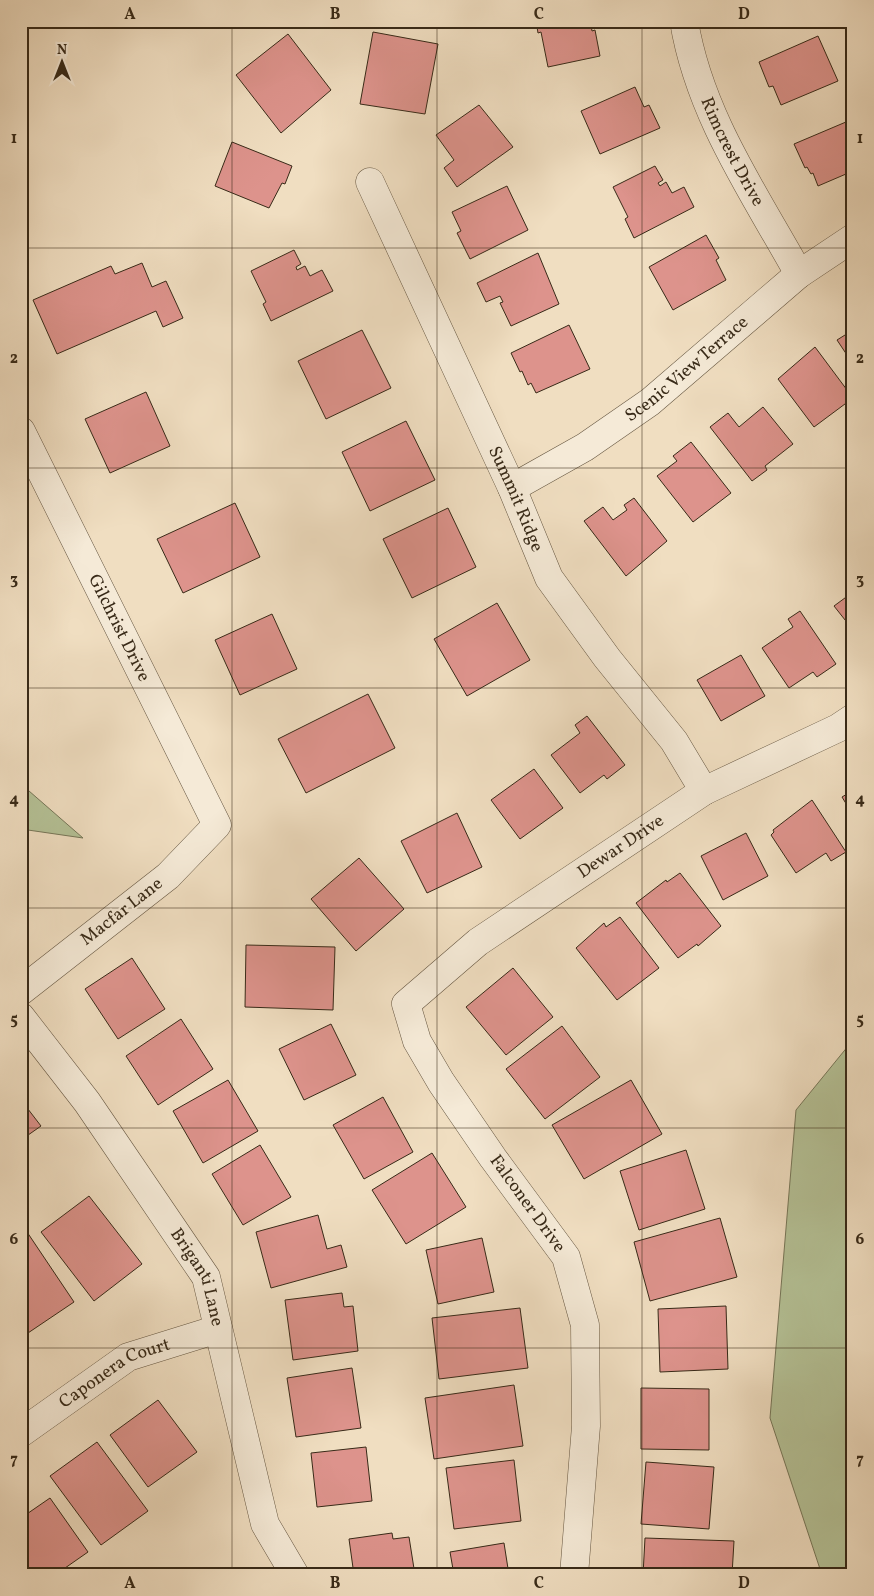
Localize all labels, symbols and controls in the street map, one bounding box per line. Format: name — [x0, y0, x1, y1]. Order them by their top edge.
text: A — [124, 4, 136, 26]
text: B — [330, 4, 341, 26]
text: C — [534, 4, 544, 26]
text: D — [738, 4, 750, 26]
north arrow — [38, 38, 88, 88]
text: N — [57, 41, 67, 60]
street label: Rimcrest Drive — [694, 93, 770, 211]
text: 1 — [11, 128, 17, 150]
text: 1 — [857, 128, 863, 150]
street label: Scenic View Terrace — [620, 310, 754, 428]
text: 2 — [10, 348, 18, 370]
text: 2 — [856, 348, 864, 370]
street label: Summit Ridge — [482, 442, 549, 556]
text: 3 — [10, 569, 18, 591]
text: 3 — [856, 569, 864, 591]
street label: Gilchrist Drive — [82, 570, 156, 686]
text: 4 — [9, 789, 19, 811]
text: 4 — [855, 789, 865, 811]
street label: Dewar Drive — [572, 809, 669, 885]
street label: Macfar Lane — [76, 872, 168, 952]
text: 5 — [10, 1009, 18, 1031]
text: 5 — [856, 1009, 864, 1031]
street label: Falconer Drive — [483, 1150, 571, 1258]
street label: Briganti Lane — [164, 1223, 230, 1329]
text: 6 — [10, 1229, 19, 1251]
text: 6 — [856, 1229, 865, 1251]
street label: Caponera Court — [54, 1332, 173, 1415]
text: 7 — [10, 1449, 18, 1471]
text: 7 — [856, 1449, 864, 1471]
text: A — [124, 1573, 136, 1595]
text: B — [330, 1573, 341, 1595]
text: C — [534, 1573, 544, 1595]
text: D — [738, 1573, 750, 1595]

